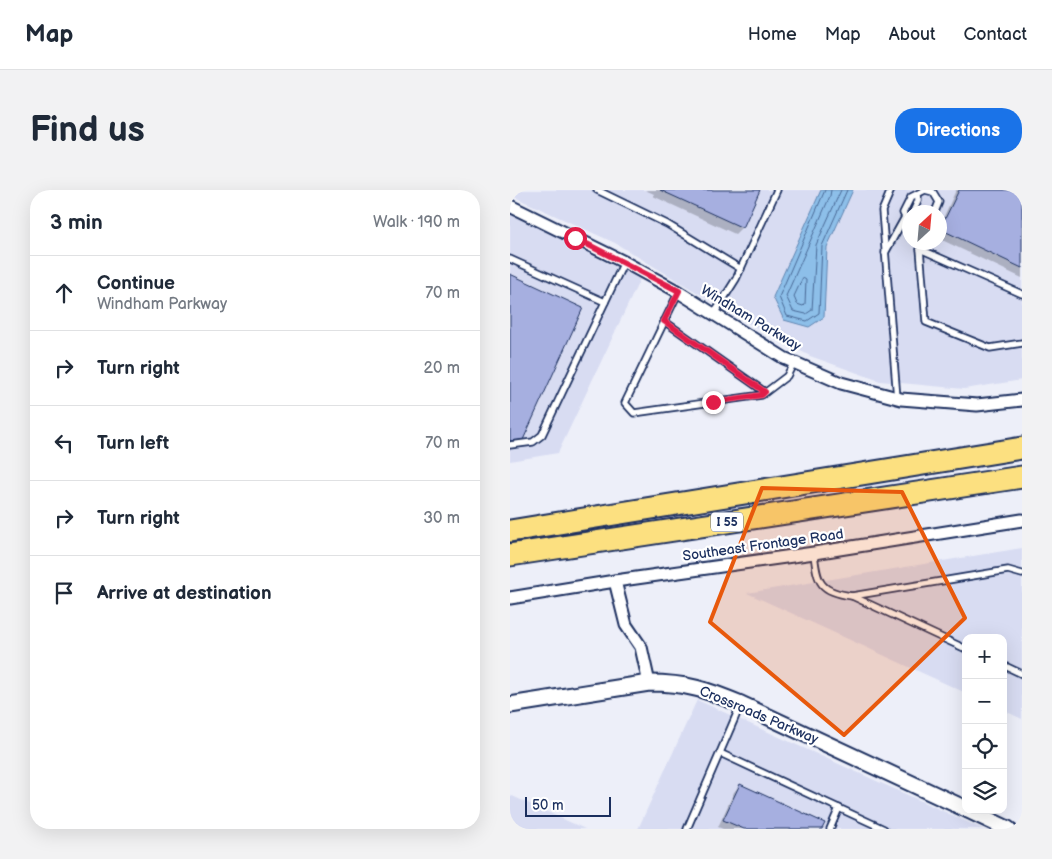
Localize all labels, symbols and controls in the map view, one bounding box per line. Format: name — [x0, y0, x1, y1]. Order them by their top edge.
text: Map — [25, 20, 73, 49]
text: Home — [748, 24, 797, 45]
text: Map — [825, 24, 861, 45]
text: About — [889, 24, 936, 45]
text: Contact — [964, 24, 1027, 45]
button: Directions — [895, 108, 1022, 153]
text: Find us — [30, 109, 145, 152]
north arrow — [902, 205, 947, 250]
text: 3 min — [50, 210, 103, 235]
text: Walk · 190 m — [373, 213, 460, 232]
route start — [564, 227, 587, 250]
text: Continue — [97, 272, 175, 295]
icon: ahead — [50, 279, 78, 307]
street label: Windham Parkway — [698, 281, 805, 355]
text: 70 m — [425, 284, 460, 303]
text: Windham Parkway — [97, 295, 227, 314]
icon: right — [50, 354, 78, 382]
text: Turn right — [97, 357, 180, 380]
text: 20 m — [424, 359, 460, 378]
route end — [702, 391, 725, 414]
icon: left — [50, 429, 78, 457]
text: Turn left — [97, 432, 169, 455]
text: 70 m — [425, 434, 460, 453]
icon: right — [50, 504, 78, 532]
text: Turn right — [97, 507, 180, 530]
text: 30 m — [423, 509, 460, 528]
road number: I 55 — [711, 512, 743, 532]
street label: Southeast Frontage Road — [682, 525, 844, 565]
icon: arrive — [50, 579, 78, 607]
text: Arrive at destination — [97, 582, 272, 605]
map controls — [962, 634, 1007, 814]
button: + — [962, 634, 1007, 679]
button: − — [962, 679, 1007, 724]
street label: Crossroads Parkway — [697, 682, 822, 748]
button: locate — [962, 724, 1007, 769]
button: layers — [962, 769, 1007, 814]
scale bar — [525, 794, 611, 817]
text: 50 m — [532, 797, 564, 814]

